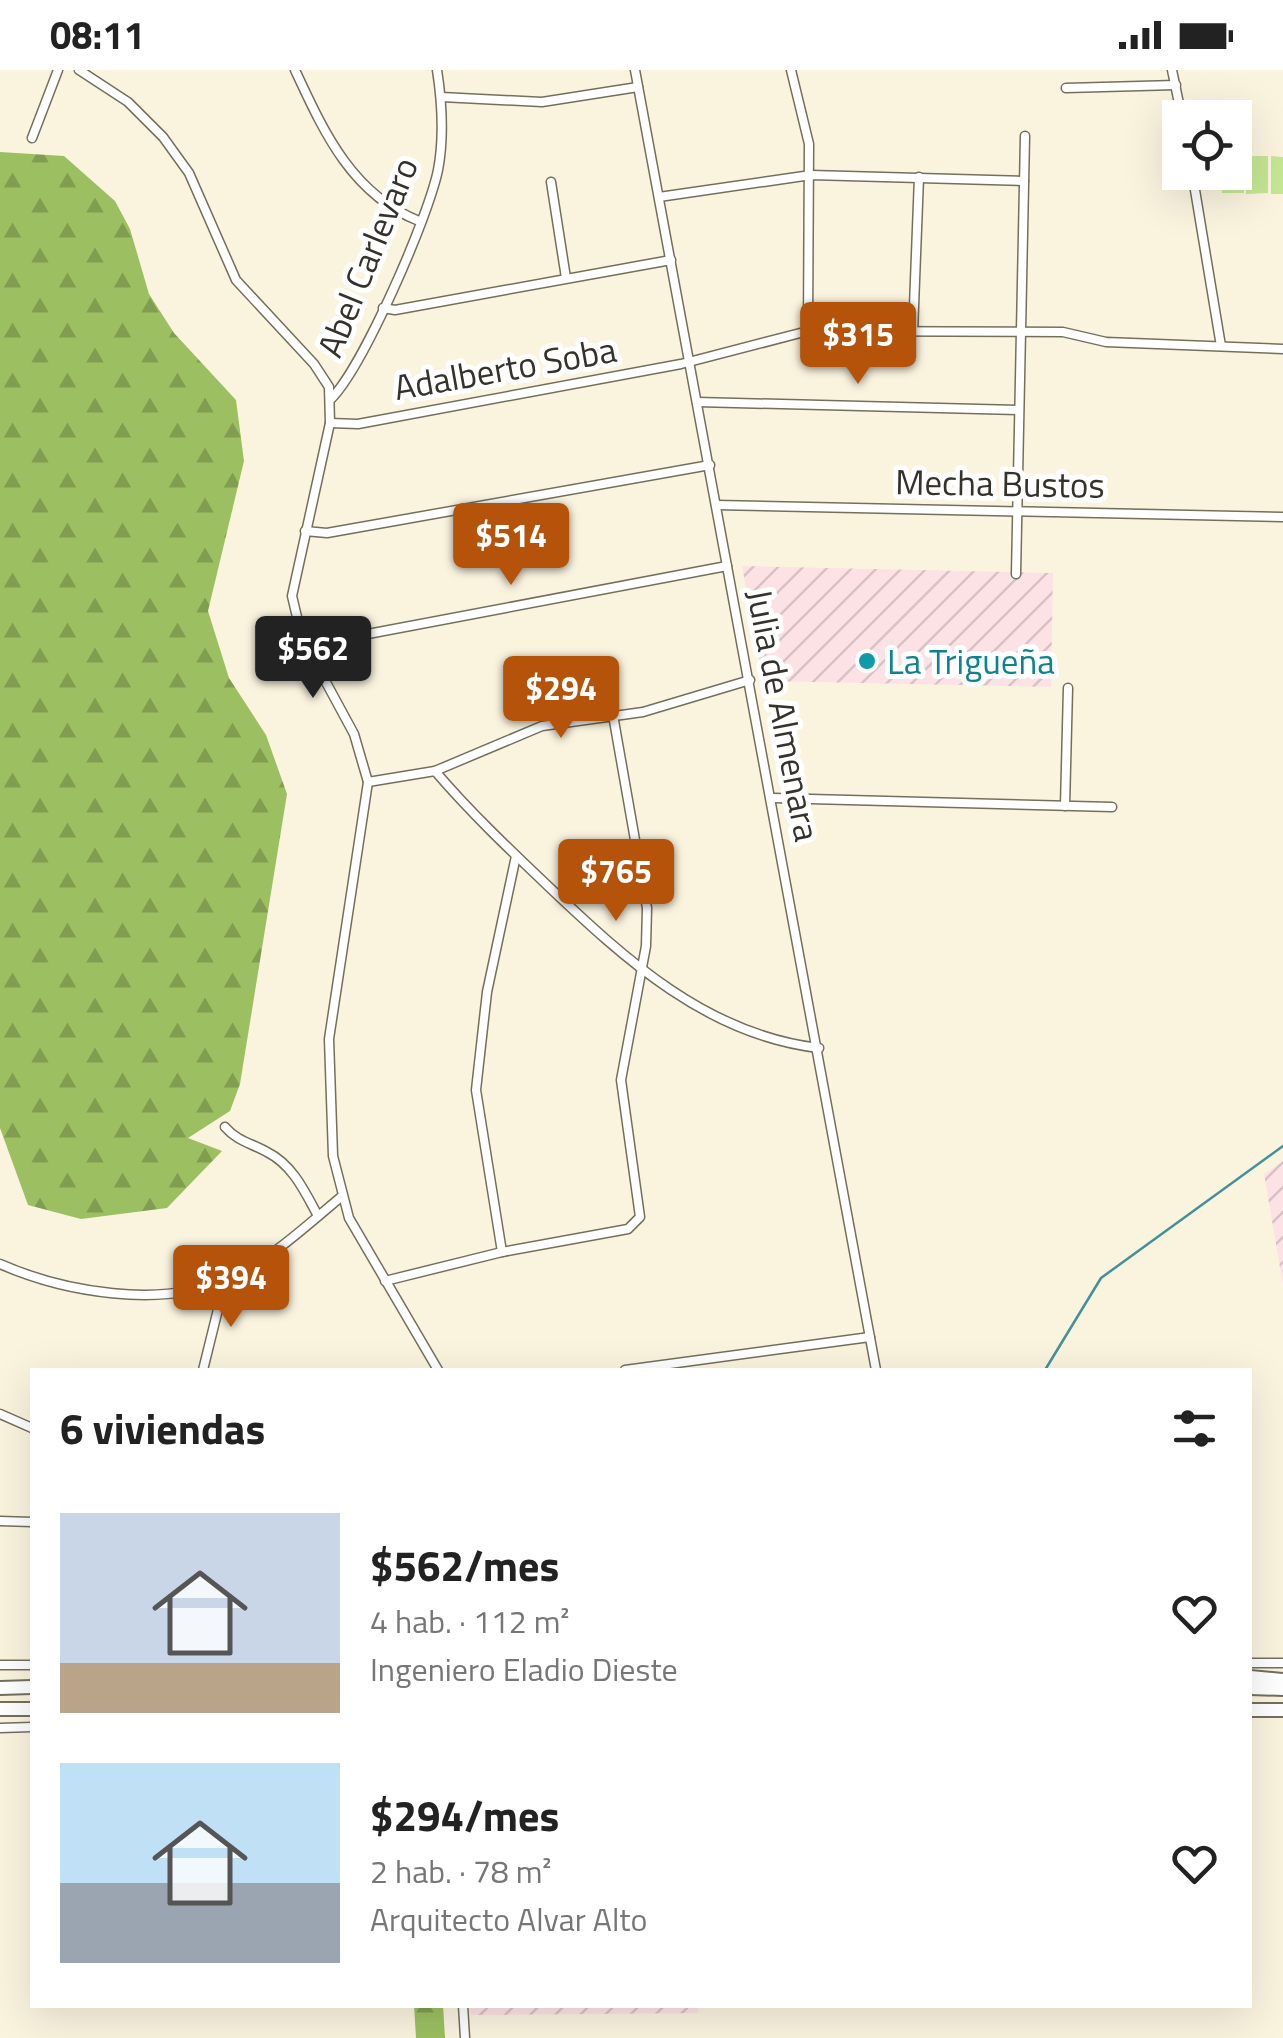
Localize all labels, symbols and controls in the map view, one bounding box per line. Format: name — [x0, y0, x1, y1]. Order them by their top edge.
text: 08:11 — [50, 6, 145, 64]
map controls — [1162, 100, 1252, 190]
button: locate — [1162, 100, 1252, 190]
street label: Abel Carlevaro — [302, 149, 432, 365]
pin: $315 — [799, 302, 917, 387]
text: $315 — [822, 310, 894, 358]
street label: Adalberto Soba — [390, 322, 620, 414]
street label: Mecha Bustos — [895, 454, 1105, 512]
pin: $514 — [452, 503, 570, 588]
text: $514 — [475, 511, 547, 559]
street label: Julia de Almenara — [733, 584, 835, 846]
pin: $562 — [254, 616, 372, 701]
text: $562 — [277, 624, 349, 672]
place label: La Trigueña — [887, 634, 1055, 688]
marker: La Trigueña — [856, 650, 878, 672]
pin: $294 — [502, 656, 620, 741]
text: $294 — [525, 664, 597, 712]
pin: $765 — [557, 839, 675, 924]
text: $765 — [580, 847, 652, 895]
pin: $394 — [172, 1245, 290, 1330]
text: $394 — [195, 1253, 267, 1301]
text: 6 viviendas — [60, 1396, 265, 1460]
icon: filters — [1167, 1401, 1222, 1456]
text: $562/mes — [370, 1533, 559, 1597]
icon: home — [140, 1553, 260, 1673]
icon: heart — [1167, 1586, 1222, 1641]
text: 4 hab. · 112 m² — [370, 1597, 569, 1645]
text: Ingeniero Eladio Dieste — [370, 1645, 678, 1693]
text: $294/mes — [370, 1783, 559, 1847]
icon: home — [140, 1803, 260, 1923]
icon: heart — [1167, 1836, 1222, 1891]
text: 2 hab. · 78 m² — [370, 1847, 552, 1895]
text: Arquitecto Alvar Alto — [370, 1895, 647, 1943]

